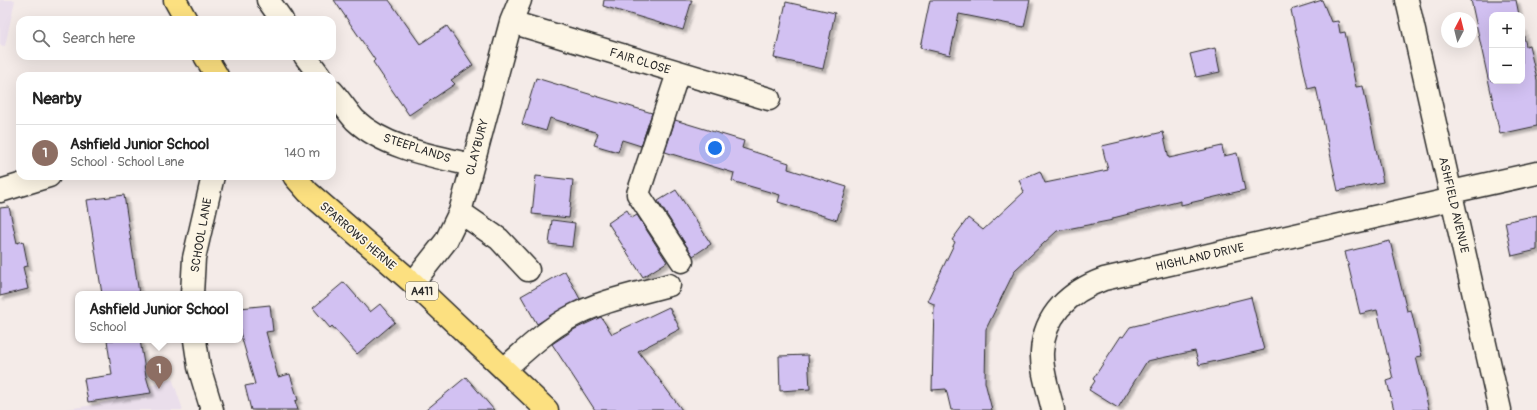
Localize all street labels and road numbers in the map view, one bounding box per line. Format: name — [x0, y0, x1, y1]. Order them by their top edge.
street label: FAIR CLOSE — [608, 45, 672, 78]
street label: CLAYBURY — [463, 117, 492, 177]
street label: STEEPLANDS — [381, 131, 452, 166]
street label: ASHFIELD AVENUE — [1435, 156, 1472, 255]
street label: SCHOOL LANE — [188, 197, 215, 274]
street label: SPARROWS HERNE — [316, 199, 399, 274]
street label: HIGHLAND DRIVE — [1154, 240, 1246, 275]
road number: A411 — [406, 282, 438, 300]

